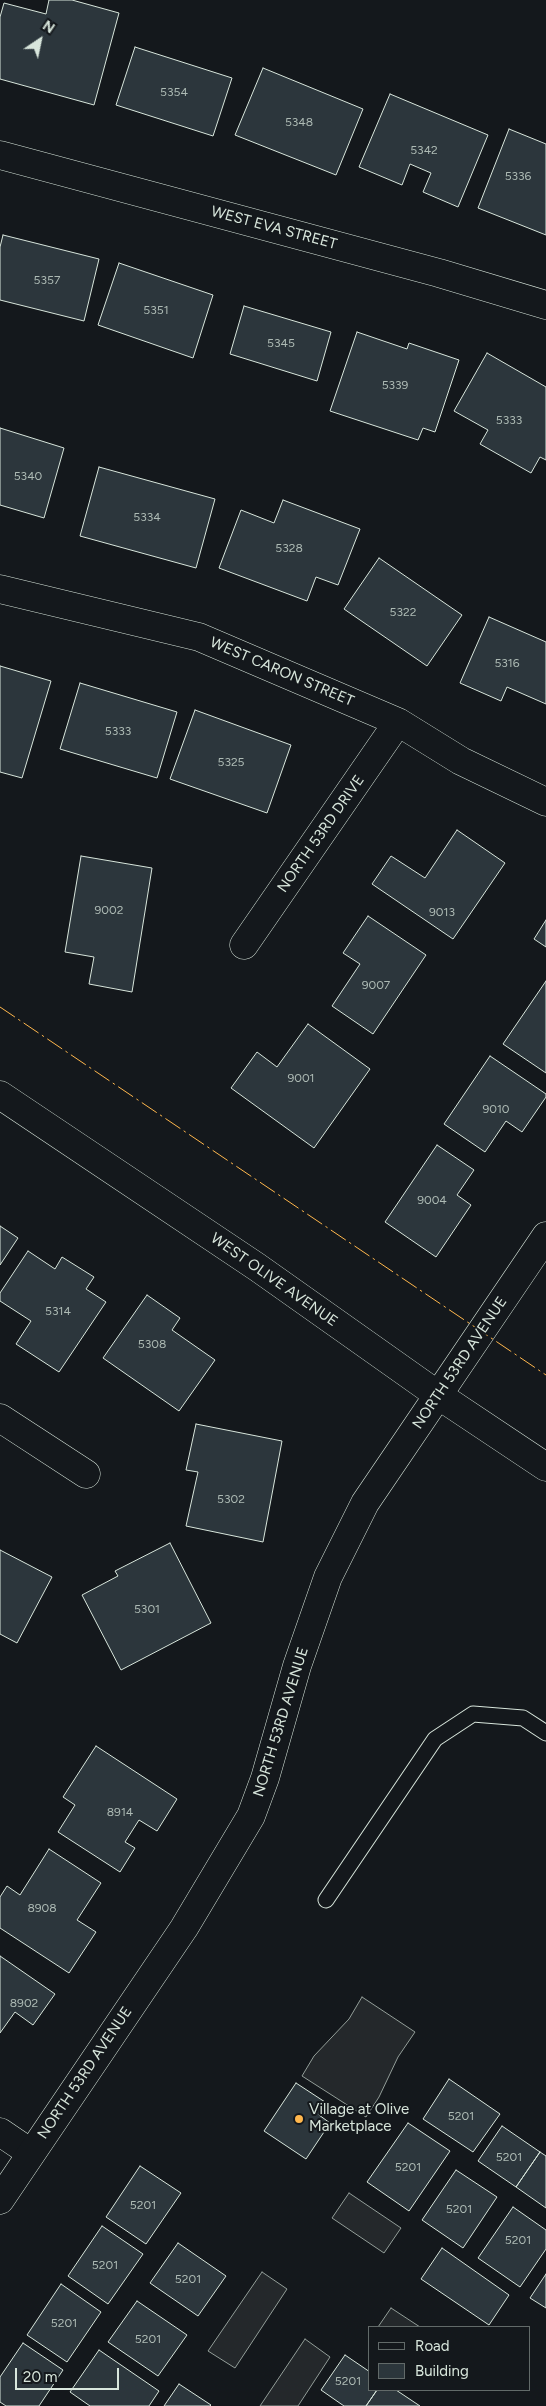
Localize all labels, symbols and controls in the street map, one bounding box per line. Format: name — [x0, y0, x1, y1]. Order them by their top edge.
north arrow — [15, 15, 65, 65]
text: N — [39, 17, 58, 37]
house number: 5354 — [160, 85, 188, 99]
house number: 5348 — [285, 115, 313, 129]
house number: 5342 — [410, 143, 438, 157]
house number: 5336 — [505, 169, 531, 183]
street label: WEST EVA STREET — [209, 202, 339, 254]
house number: 5357 — [34, 273, 60, 287]
house number: 5351 — [143, 303, 169, 317]
house number: 5345 — [267, 336, 295, 350]
house number: 5339 — [382, 378, 408, 392]
house number: 5333 — [496, 413, 522, 427]
house number: 5340 — [14, 469, 42, 483]
house number: 5334 — [133, 510, 161, 524]
house number: 5328 — [275, 541, 303, 555]
house number: 5322 — [390, 605, 416, 619]
street label: WEST CARON STREET — [207, 633, 357, 711]
house number: 5316 — [494, 656, 520, 670]
house number: 5333 — [105, 724, 131, 738]
house number: 5325 — [217, 755, 245, 769]
street label: NORTH 53RD DRIVE — [274, 772, 368, 896]
house number: 9002 — [95, 903, 123, 917]
house number: 9013 — [429, 905, 455, 919]
house number: 9007 — [362, 978, 390, 992]
house number: 9001 — [287, 1071, 315, 1085]
house number: 9010 — [482, 1102, 510, 1116]
house number: 9004 — [417, 1193, 447, 1207]
street label: WEST OLIVE AVENUE — [207, 1229, 341, 1331]
street label: NORTH 53RD AVENUE — [409, 1293, 511, 1433]
house number: 5314 — [45, 1304, 71, 1318]
house number: 5308 — [138, 1337, 166, 1351]
house number: 5302 — [217, 1492, 245, 1506]
house number: 5301 — [134, 1602, 160, 1616]
street label: NORTH 53RD AVENUE — [250, 1645, 312, 1799]
house number: 8914 — [107, 1805, 133, 1819]
house number: 8908 — [27, 1901, 57, 1915]
house number: 8902 — [10, 1996, 38, 2010]
street label: NORTH 53RD AVENUE — [34, 2003, 136, 2143]
place label: Village at Olive Marketplace — [309, 2101, 409, 2136]
house number: 5201 — [448, 2109, 474, 2123]
marker: Village at Olive Marketplace — [293, 2113, 305, 2125]
house number: 5201 — [496, 2150, 522, 2164]
house number: 5201 — [395, 2160, 421, 2174]
house number: 5201 — [130, 2198, 156, 2212]
house number: 5201 — [446, 2202, 472, 2216]
house number: 5201 — [505, 2233, 531, 2247]
house number: 5201 — [92, 2258, 118, 2272]
house number: 5201 — [175, 2272, 201, 2286]
house number: 5201 — [51, 2316, 77, 2330]
legend — [368, 2326, 531, 2391]
house number: 5201 — [135, 2332, 161, 2346]
text: Road — [415, 2337, 450, 2355]
scale bar — [18, 2358, 121, 2390]
text: Building — [415, 2362, 469, 2380]
text: 20 m — [23, 2368, 57, 2386]
house number: 5201 — [335, 2374, 361, 2388]

